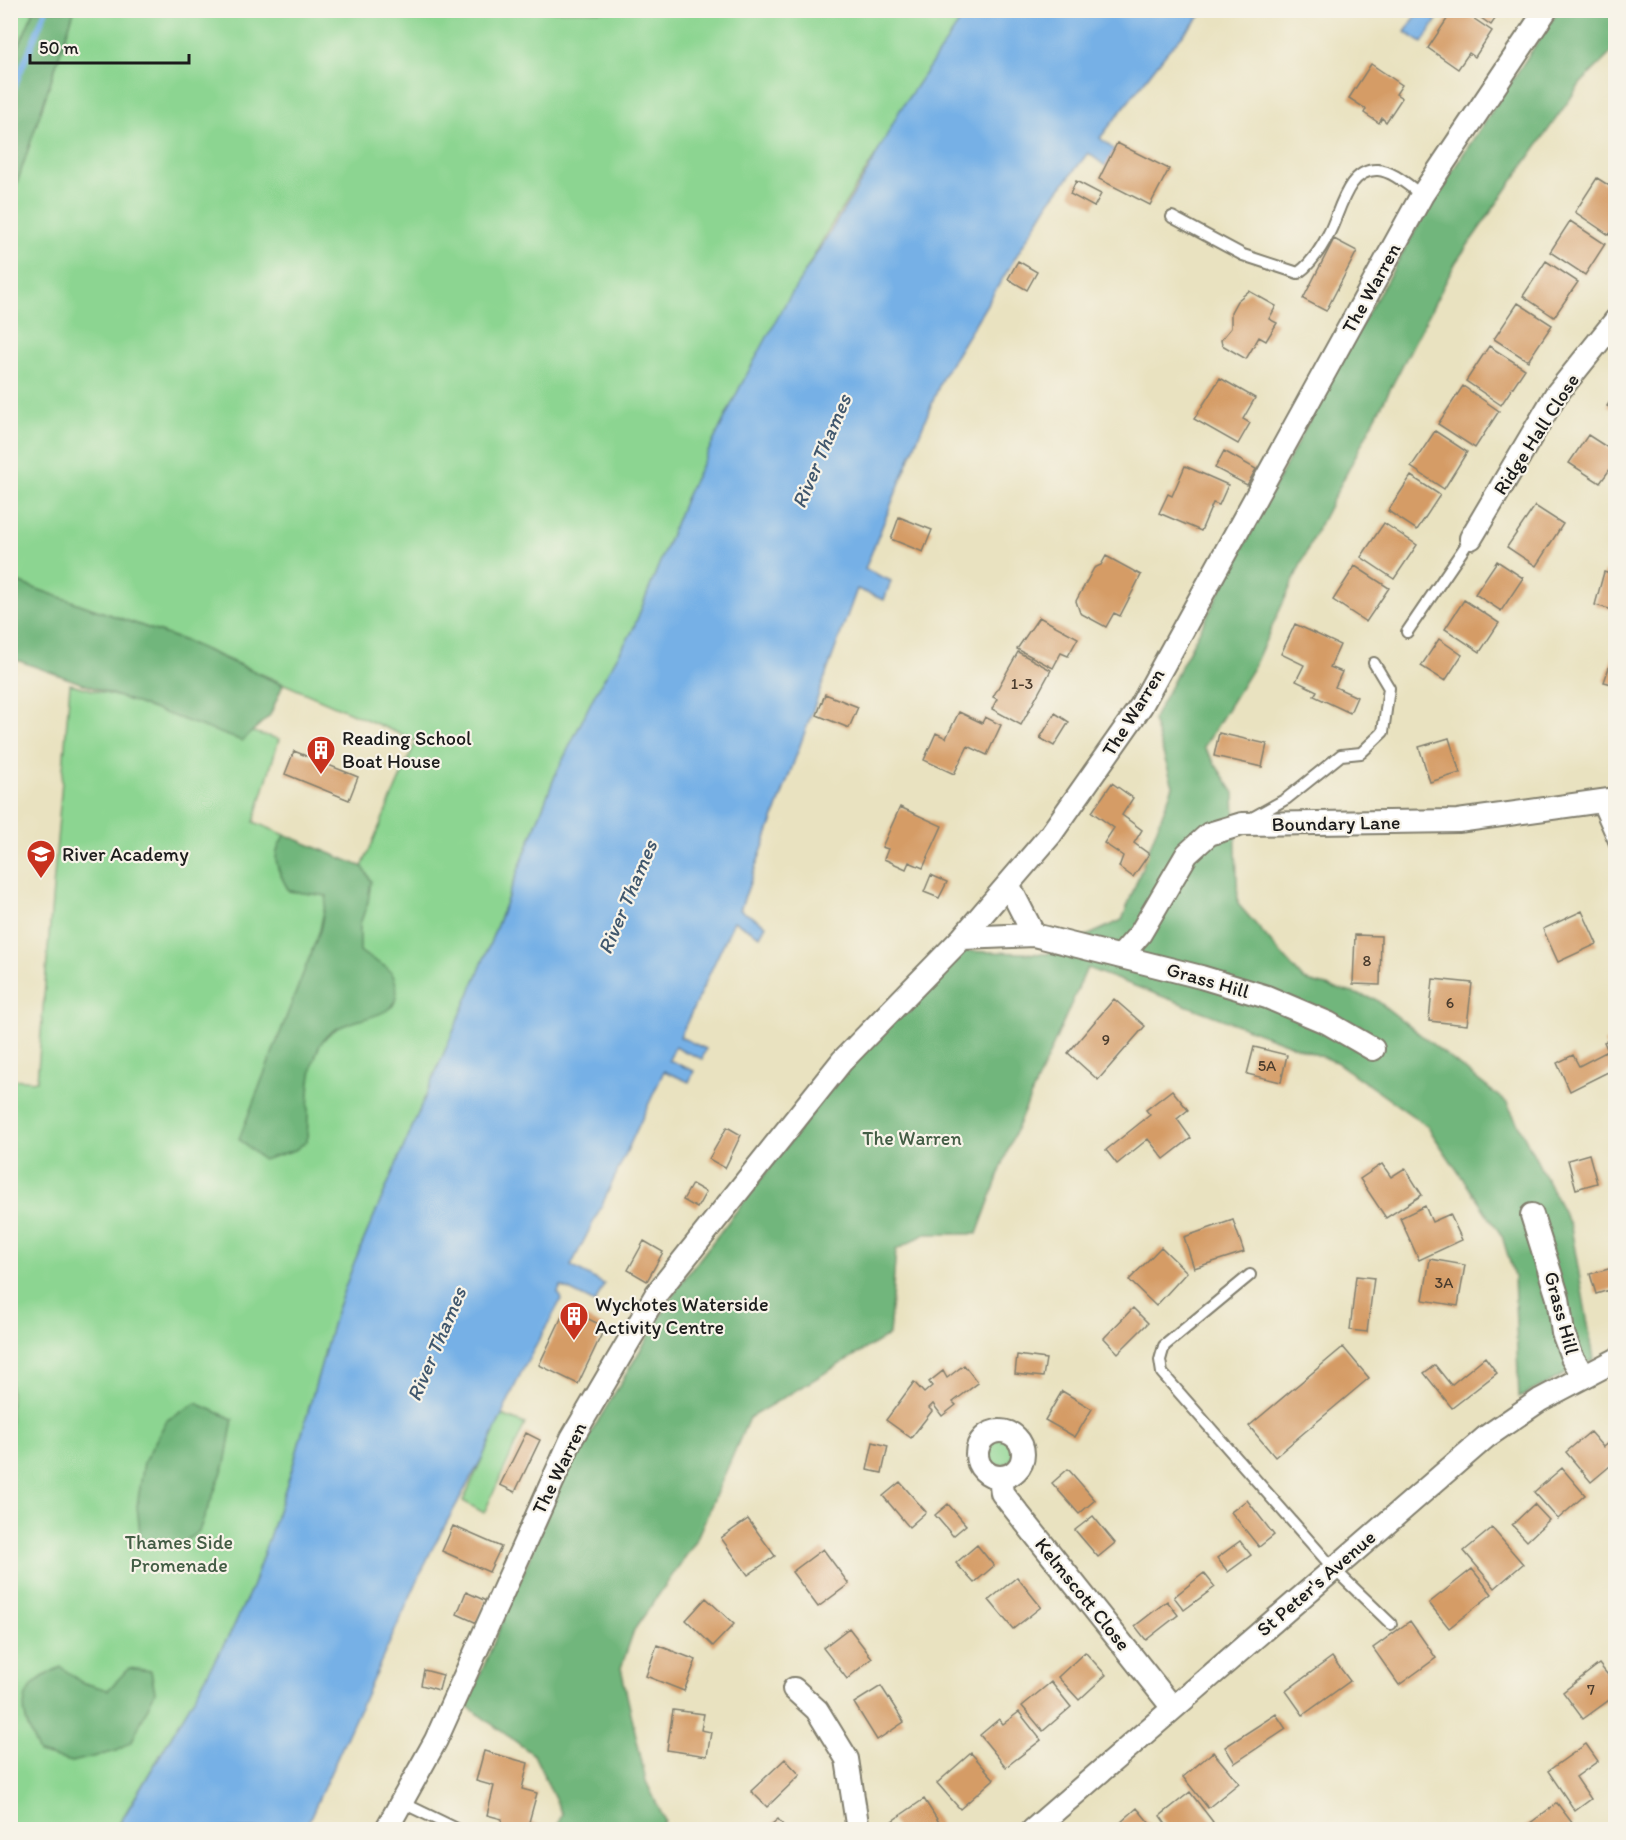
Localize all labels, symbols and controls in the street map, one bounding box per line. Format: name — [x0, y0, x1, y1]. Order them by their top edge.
scale bar — [30, 27, 189, 65]
text: 50 m — [39, 37, 79, 59]
street label: The Warren — [1336, 239, 1406, 337]
street label: Ridge Hall Close — [1488, 369, 1584, 499]
water label: River Thames — [786, 389, 857, 512]
street label: The Warren — [1096, 663, 1170, 761]
house number: 1-3 — [1011, 674, 1034, 693]
place label: Reading School Boat House — [342, 726, 472, 773]
building icon: Reading School Boat House — [305, 734, 337, 776]
street label: Boundary Lane — [1271, 810, 1401, 836]
water label: River Thames — [592, 835, 663, 958]
school or university icon: River Academy — [25, 838, 57, 880]
place label: River Academy — [62, 842, 189, 866]
house number: 8 — [1363, 951, 1372, 970]
street label: Grass Hill — [1164, 957, 1252, 1003]
house number: 6 — [1446, 993, 1454, 1012]
house number: 9 — [1102, 1030, 1110, 1049]
house number: 5A — [1258, 1056, 1276, 1075]
park label: The Warren — [862, 1126, 962, 1150]
street label: Grass Hill — [1539, 1269, 1585, 1357]
house number: 3A — [1435, 1273, 1453, 1292]
water label: River Thames — [401, 1282, 472, 1405]
place label: Wychotes Waterside Activity Centre — [595, 1292, 769, 1339]
building icon: Wychotes Waterside Activity Centre — [558, 1300, 590, 1342]
street label: The Warren — [526, 1418, 592, 1518]
street label: St Peter's Avenue — [1252, 1525, 1380, 1641]
park label: Thames Side Promenade — [125, 1530, 233, 1577]
street label: Kelmscott Close — [1030, 1533, 1136, 1655]
house number: 7 — [1587, 1680, 1595, 1699]

